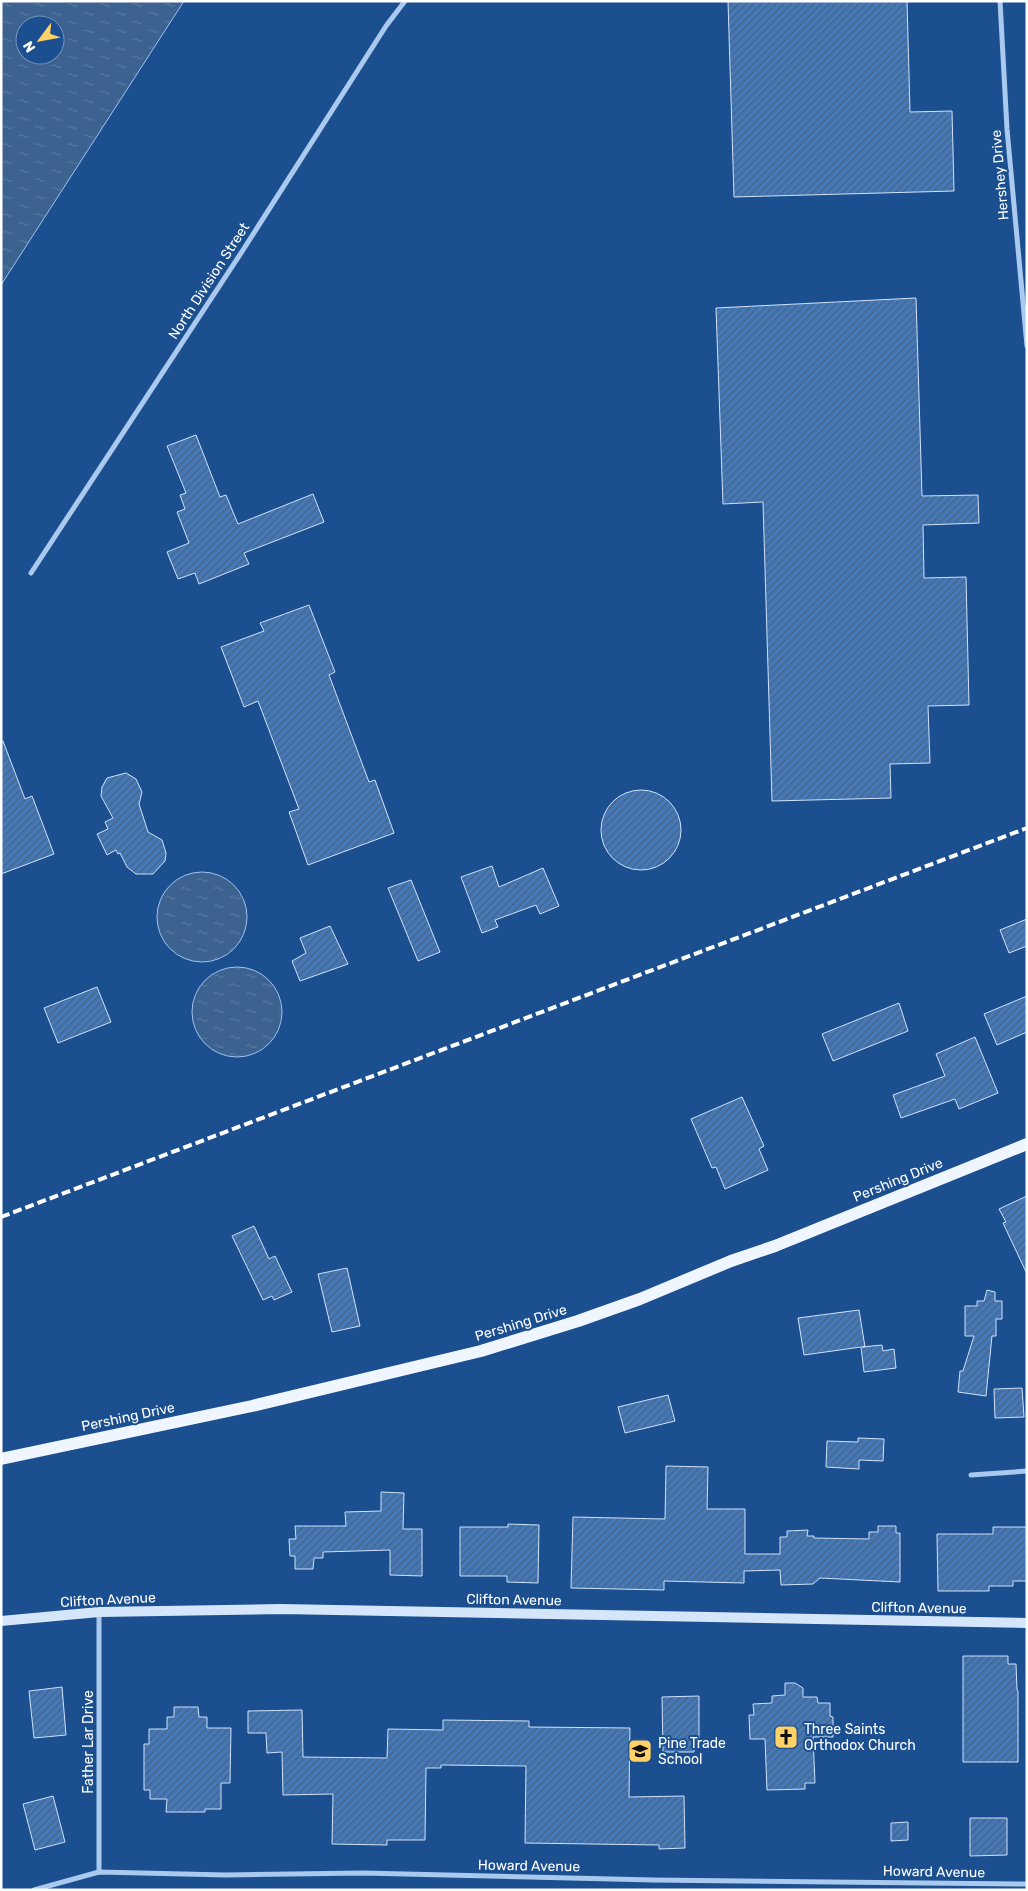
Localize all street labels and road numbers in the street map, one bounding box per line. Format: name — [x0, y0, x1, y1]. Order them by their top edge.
street label: Hershey Drive — [988, 129, 1012, 221]
street label: North Division Street — [165, 219, 253, 343]
street label: Pershing Drive — [851, 1154, 945, 1206]
street label: Pershing Drive — [473, 1301, 569, 1345]
street label: Pershing Drive — [80, 1399, 176, 1435]
street label: Clifton Avenue — [60, 1589, 156, 1611]
street label: Clifton Avenue — [466, 1591, 562, 1609]
street label: Clifton Avenue — [871, 1599, 967, 1617]
street label: Father Lar Drive — [80, 1690, 97, 1794]
street label: Howard Avenue — [478, 1857, 580, 1875]
street label: Howard Avenue — [883, 1863, 985, 1881]

